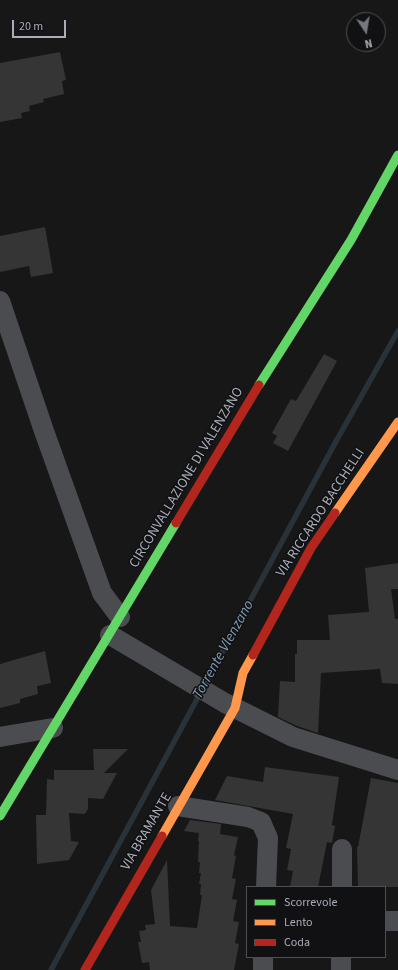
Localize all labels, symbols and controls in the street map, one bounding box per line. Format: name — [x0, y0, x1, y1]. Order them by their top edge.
scale bar — [14, 12, 68, 38]
north arrow — [346, 12, 386, 52]
text: 20 m — [19, 18, 43, 35]
text: N — [363, 35, 374, 51]
street label: CIRCONVALLAZIONE DI VALENZANO — [126, 385, 248, 571]
street label: VIA RICCARDO BACCHELLI — [273, 446, 369, 580]
water label: Torrente Vlenzano — [189, 597, 259, 703]
street label: VIA BRAMANTE — [118, 790, 176, 874]
legend — [246, 886, 386, 958]
text: Scorrevole — [284, 894, 337, 911]
text: Lento — [284, 914, 313, 931]
text: Coda — [284, 934, 310, 951]

